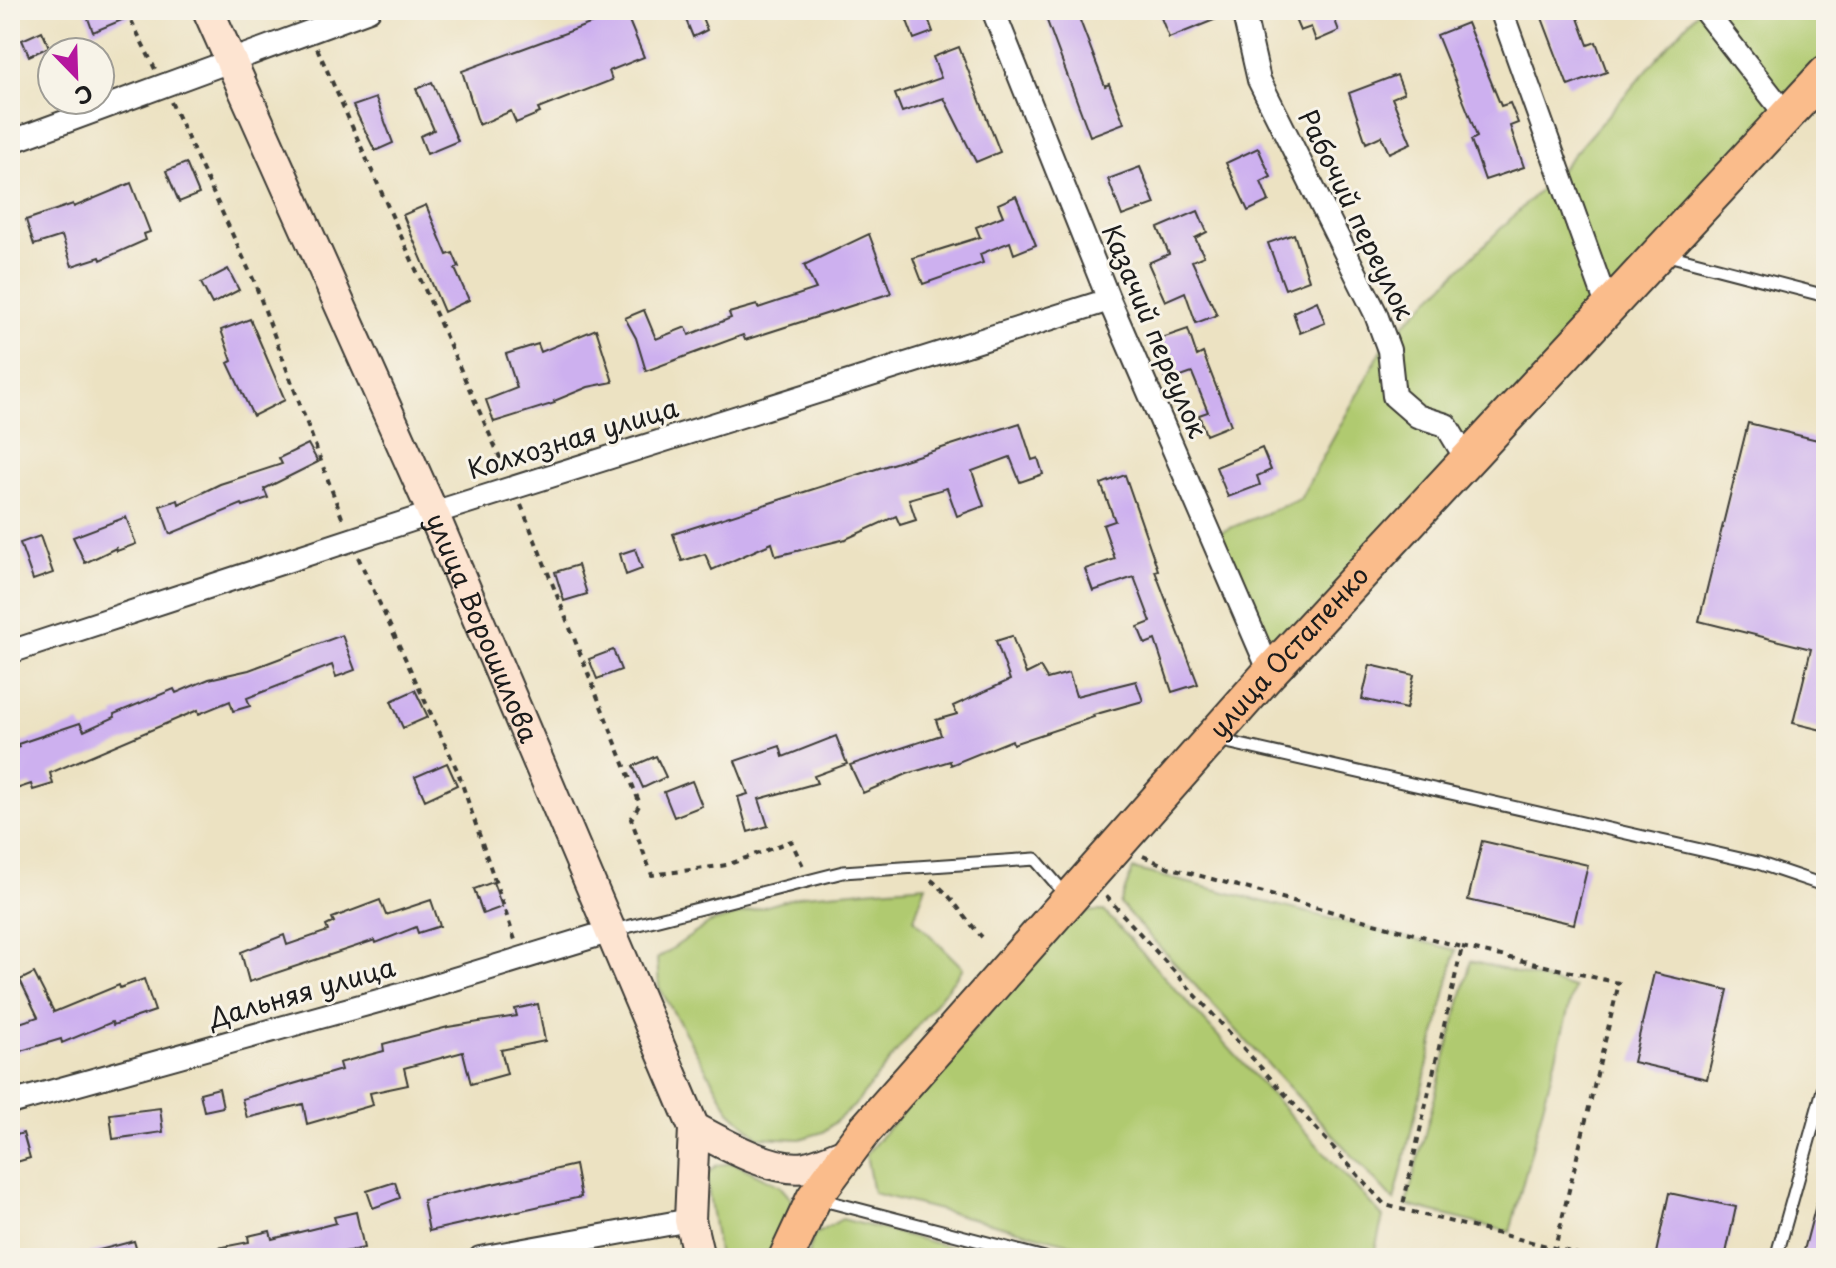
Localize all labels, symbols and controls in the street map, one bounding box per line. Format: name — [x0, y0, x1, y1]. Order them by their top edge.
north arrow — [36, 36, 116, 116]
text: С — [70, 77, 98, 114]
street label: Рабочий переулок — [1289, 102, 1426, 327]
street label: Казачий переулок — [1093, 217, 1218, 444]
street label: Колхозная улица — [462, 387, 683, 488]
street label: улица Ворошилова — [417, 506, 550, 749]
street label: улица Остапенко — [1199, 556, 1377, 746]
street label: Дальняя улица — [203, 946, 400, 1037]

